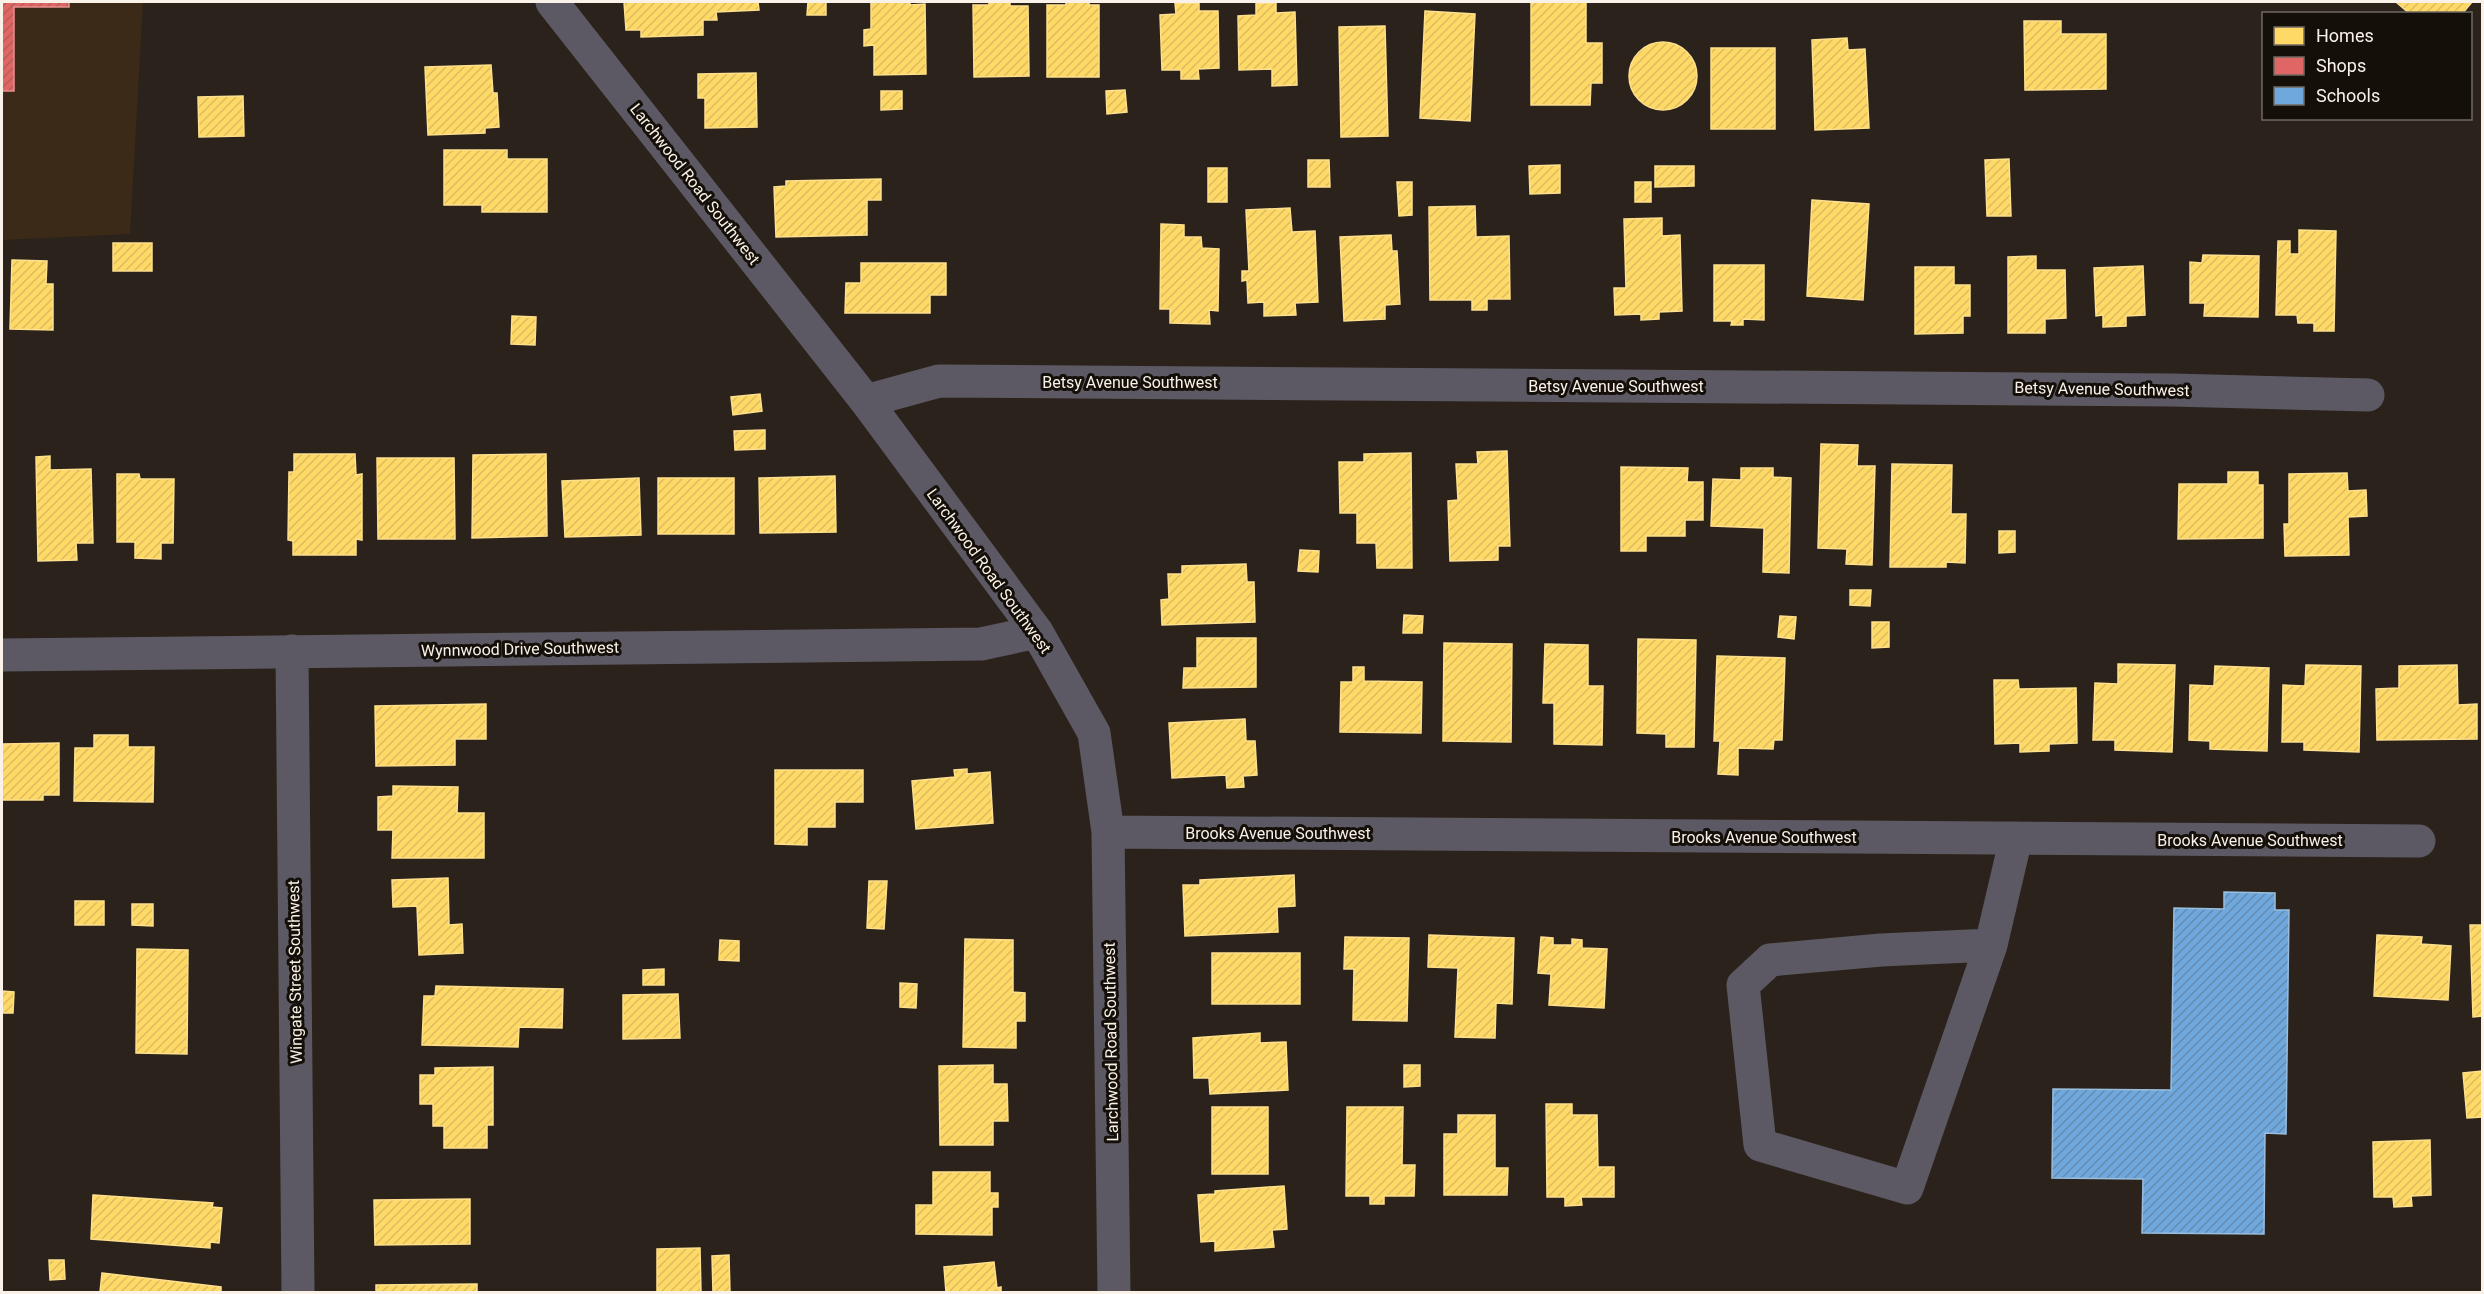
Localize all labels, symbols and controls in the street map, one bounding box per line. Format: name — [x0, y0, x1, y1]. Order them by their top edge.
legend — [2262, 12, 2472, 120]
text: Homes — [2316, 25, 2374, 46]
text: Shops — [2316, 55, 2366, 76]
text: Schools — [2316, 85, 2380, 106]
street label: Larchwood Road Southwest — [626, 100, 764, 268]
street label: Betsy Avenue Southwest — [1042, 373, 1218, 392]
street label: Betsy Avenue Southwest — [1528, 377, 1704, 396]
street label: Betsy Avenue Southwest — [2014, 378, 2190, 400]
street label: Larchwood Road Southwest — [923, 485, 1055, 657]
street label: Wynnwood Drive Southwest — [421, 638, 619, 660]
street label: Brooks Avenue Southwest — [1185, 824, 1371, 843]
street label: Brooks Avenue Southwest — [1671, 828, 1857, 847]
street label: Brooks Avenue Southwest — [2157, 831, 2343, 850]
street label: Wingate Street Southwest — [284, 880, 306, 1064]
street label: Larchwood Road Southwest — [1100, 942, 1122, 1142]

